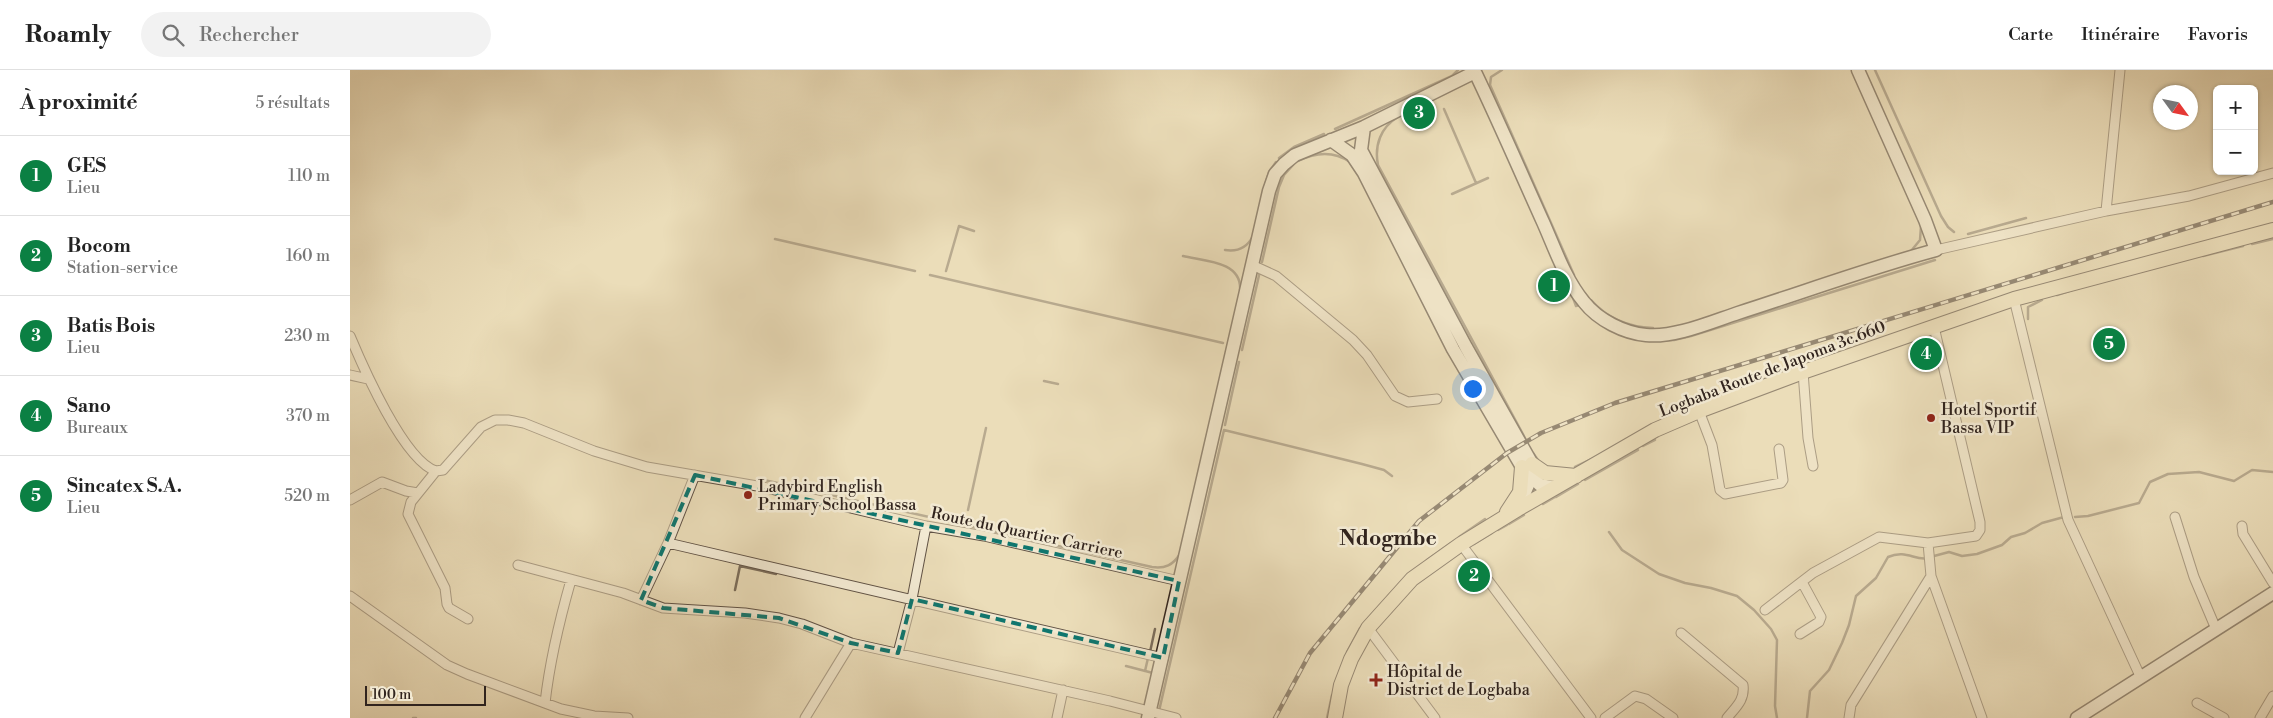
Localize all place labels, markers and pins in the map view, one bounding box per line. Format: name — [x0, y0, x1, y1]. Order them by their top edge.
pin: 3 — [1403, 94, 1435, 132]
pin: 1 — [1538, 267, 1570, 305]
pin: 5 — [2093, 325, 2125, 363]
pin: 4 — [1910, 335, 1942, 373]
place label: Hotel Sportif Bassa VIP — [1940, 400, 2037, 438]
marker: Hotel Sportif Bassa VIP — [1925, 412, 1937, 424]
place label: Ladybird English Primary School Bassa — [758, 477, 917, 515]
marker: Ladybird English Primary School Bassa — [742, 489, 754, 501]
pin: 2 — [1458, 557, 1490, 595]
place label: Hôpital de District de Logbaba — [1387, 662, 1531, 700]
marker: Hôpital de District de Logbaba — [1369, 673, 1383, 687]

